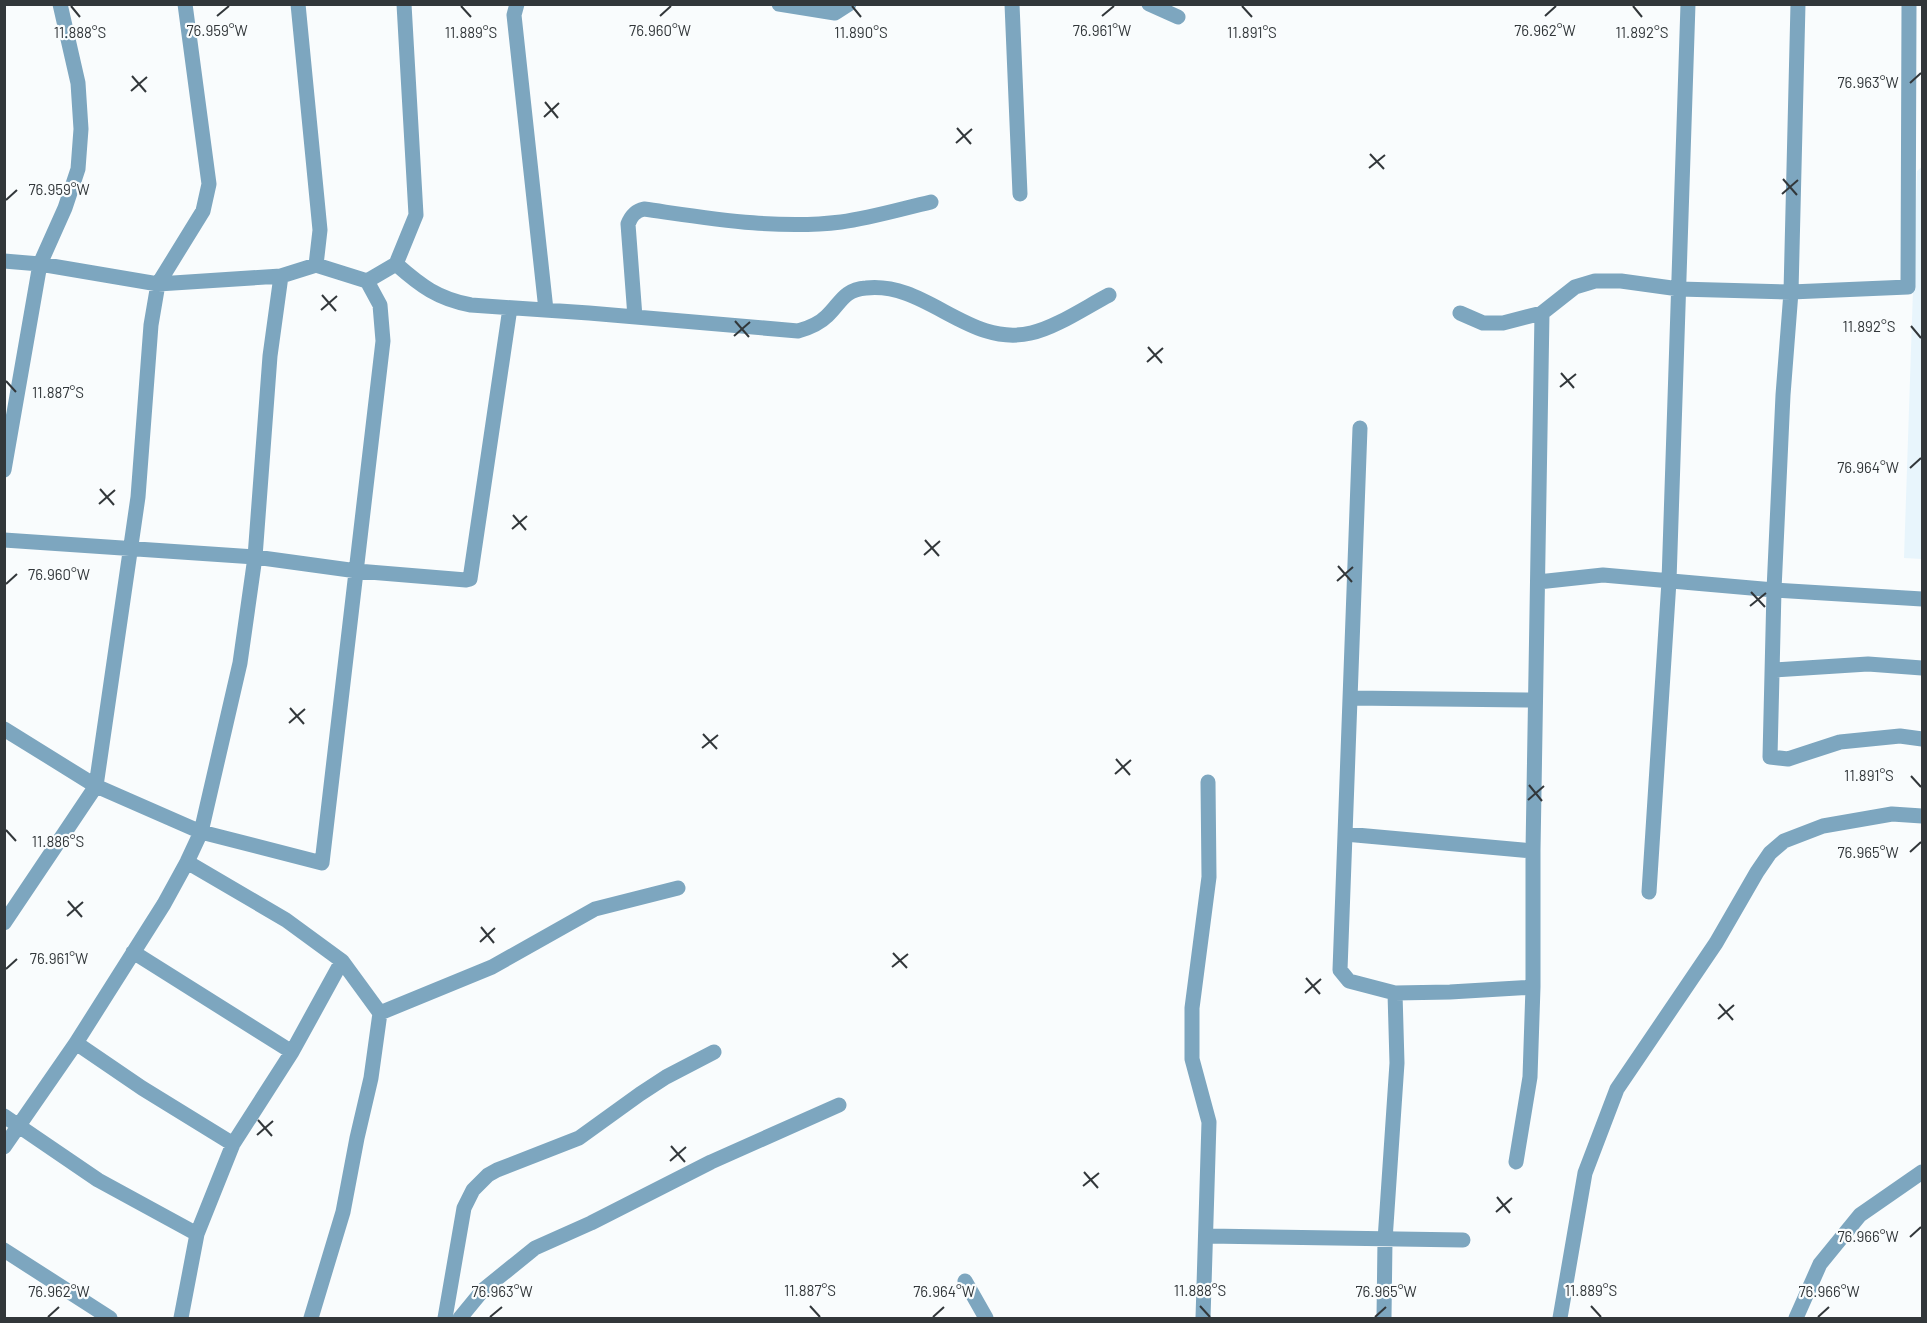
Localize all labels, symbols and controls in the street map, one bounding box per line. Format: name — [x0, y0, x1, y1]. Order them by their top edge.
text: 76.959°W — [186, 21, 248, 39]
text: 76.960°W — [629, 21, 691, 39]
text: 76.961°W — [1073, 21, 1131, 39]
text: 76.962°W — [1514, 21, 1576, 39]
text: 11.888°S — [54, 23, 106, 41]
text: 11.889°S — [445, 23, 497, 41]
text: 11.890°S — [834, 23, 888, 41]
text: 11.891°S — [1227, 23, 1277, 41]
text: 11.892°S — [1616, 23, 1668, 41]
text: 76.963°W — [1837, 73, 1899, 91]
text: 76.959°W — [28, 180, 90, 198]
text: 11.892°S — [1843, 317, 1895, 335]
text: 11.887°S — [32, 383, 84, 401]
text: 76.964°W — [1837, 458, 1899, 476]
text: 76.960°W — [28, 565, 90, 583]
text: 11.891°S — [1844, 766, 1894, 784]
text: 11.886°S — [32, 832, 84, 850]
text: 76.965°W — [1837, 843, 1899, 861]
text: 76.961°W — [30, 949, 88, 967]
text: 76.966°W — [1837, 1227, 1899, 1245]
text: 11.887°S — [784, 1281, 836, 1299]
text: 11.888°S — [1174, 1281, 1226, 1299]
text: 11.889°S — [1565, 1281, 1617, 1299]
text: 76.962°W — [28, 1282, 90, 1300]
text: 76.963°W — [471, 1282, 533, 1300]
text: 76.964°W — [913, 1282, 975, 1300]
text: 76.965°W — [1355, 1282, 1417, 1300]
text: 76.966°W — [1798, 1282, 1860, 1300]

